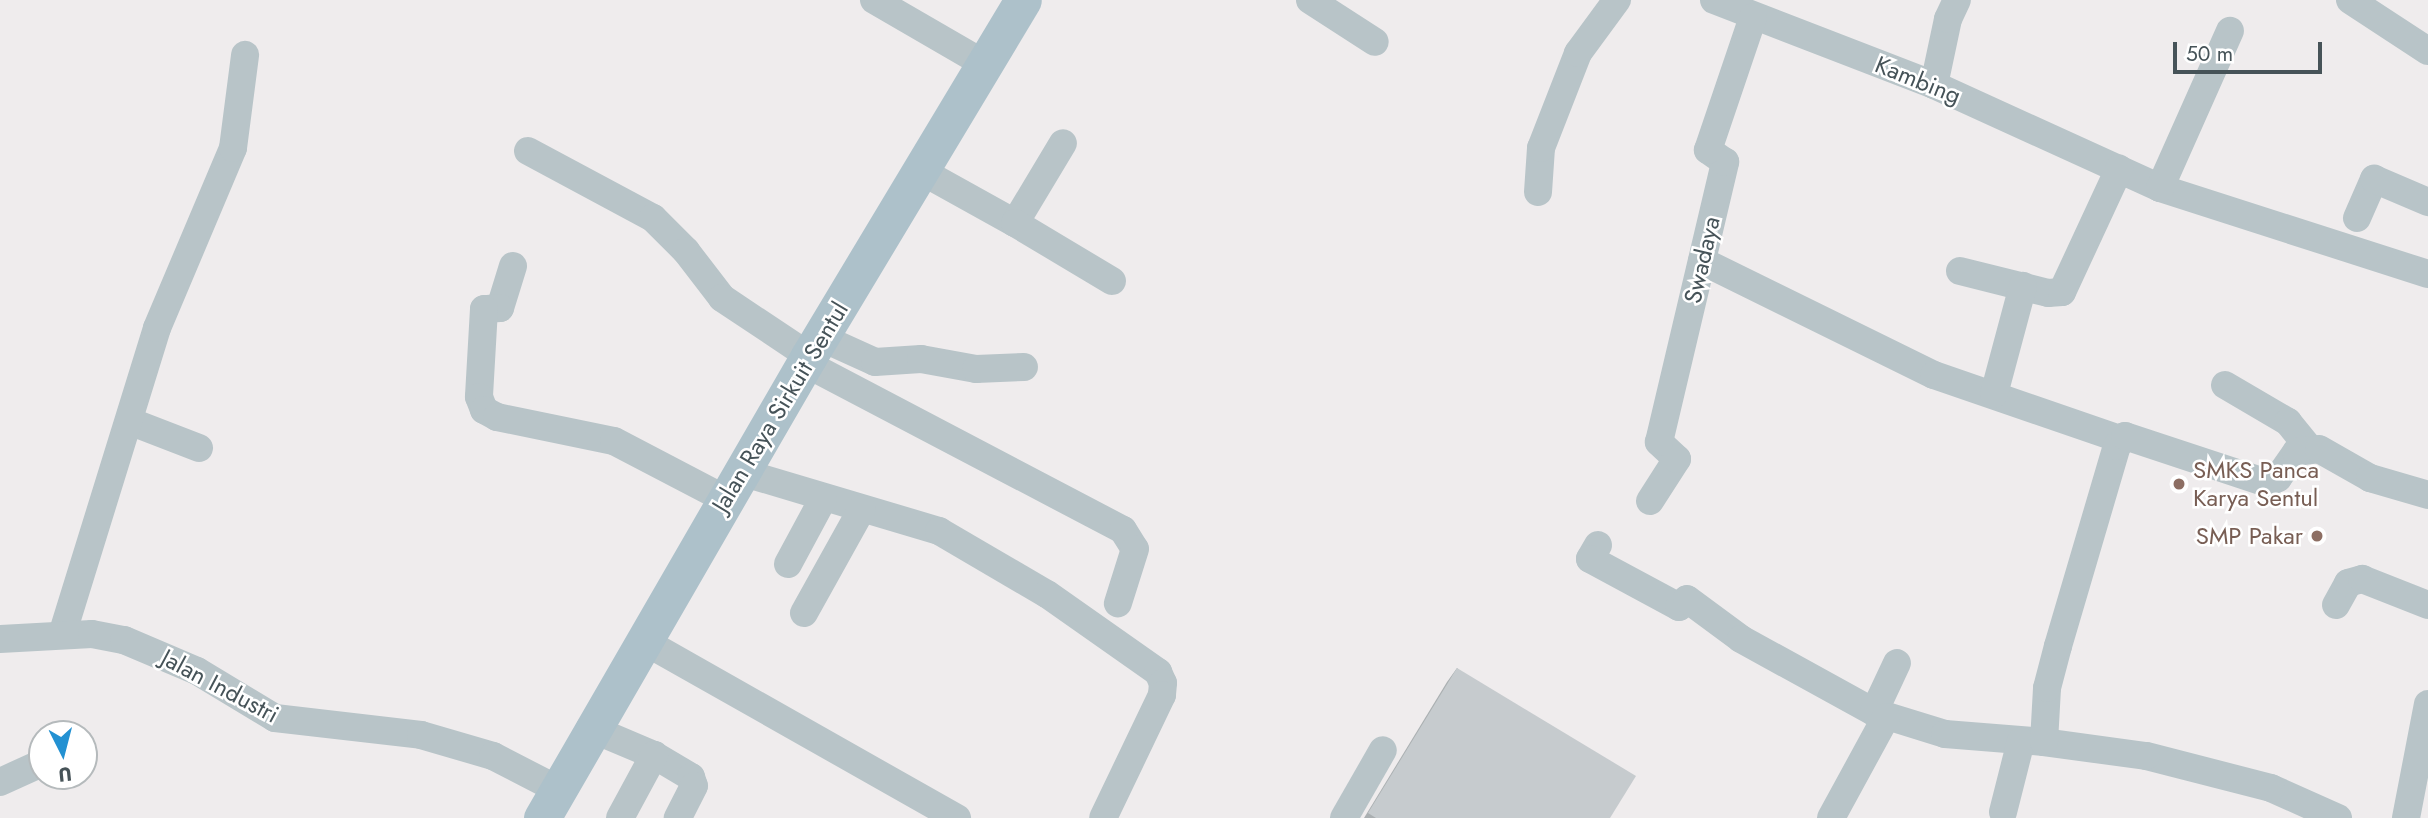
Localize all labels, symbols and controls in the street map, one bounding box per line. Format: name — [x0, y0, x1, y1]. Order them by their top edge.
scale bar — [2176, 28, 2325, 72]
text: 50 m — [2186, 39, 2233, 69]
street label: Kambing — [1871, 50, 1965, 110]
street label: Swadaya — [1678, 214, 1726, 306]
street label: Jalan Raya Sirkuit Sentul — [706, 297, 854, 517]
place label: SMKS Panca Karya Sentul — [2193, 456, 2319, 512]
marker: SMKS Panca Karya Sentul — [2171, 476, 2187, 492]
place label: SMP Pakar — [2196, 522, 2303, 550]
marker: SMP Pakar — [2309, 528, 2325, 544]
street label: Jalan Industri — [156, 643, 284, 729]
north arrow — [28, 720, 98, 790]
text: U — [57, 760, 73, 789]

